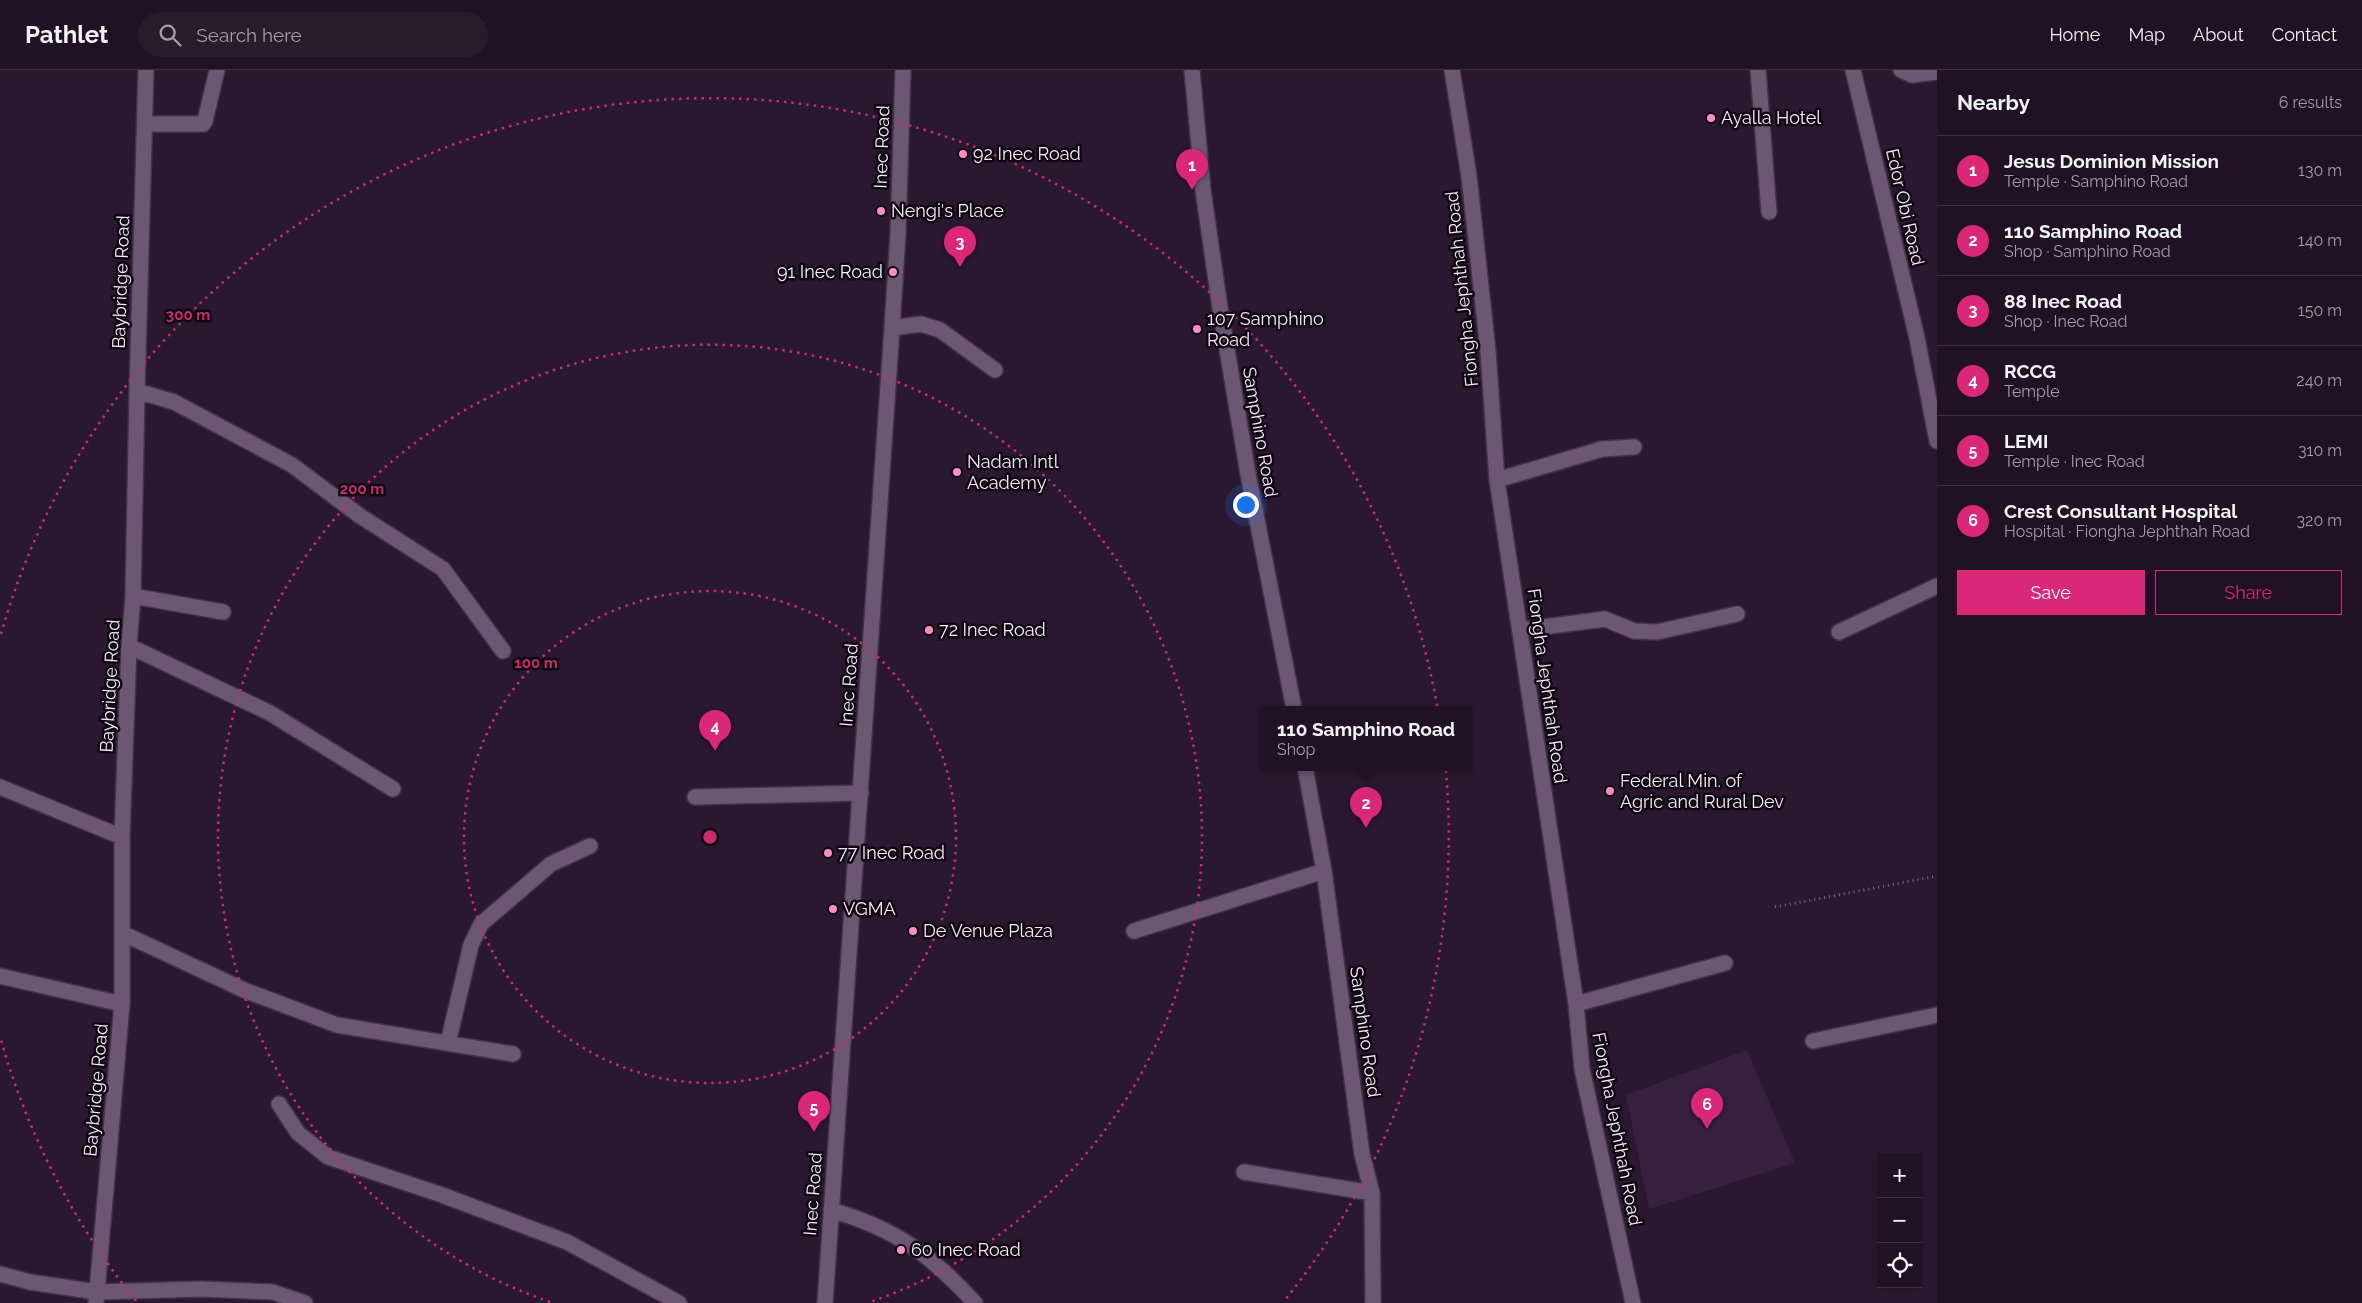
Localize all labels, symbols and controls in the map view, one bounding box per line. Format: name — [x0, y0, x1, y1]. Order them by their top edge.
search box — [138, 12, 488, 57]
text: Pathlet — [25, 20, 108, 49]
icon: search — [156, 21, 184, 49]
text: Search here — [196, 24, 302, 46]
text: Home — [2049, 24, 2100, 45]
text: Map — [2128, 24, 2165, 45]
text: About — [2193, 24, 2244, 45]
text: Contact — [2272, 24, 2337, 45]
text: Nearby — [1957, 90, 2030, 115]
text: 6 results — [2279, 93, 2342, 112]
street label: Inec Road — [870, 105, 893, 189]
place label: Ayalla Hotel — [1721, 107, 1821, 128]
marker: Ayalla Hotel — [1705, 112, 1717, 124]
place label: 92 Inec Road — [973, 143, 1081, 164]
street label: Edor Obi Road — [1882, 146, 1929, 267]
marker: 92 Inec Road — [957, 148, 969, 160]
pin: 1 — [1176, 149, 1208, 190]
text: Jesus Dominion Mission — [2004, 150, 2219, 172]
text: 1 — [1969, 161, 1977, 180]
text: 130 m — [2298, 161, 2342, 180]
text: Temple · Samphino Road — [2004, 172, 2188, 191]
street label: Fiongha Jephthah Road — [1441, 190, 1482, 388]
place label: Nengi's Place — [891, 200, 1004, 221]
marker: Nengi's Place — [875, 205, 887, 217]
street label: Baybridge Road — [108, 215, 133, 349]
text: 110 Samphino Road — [2004, 220, 2182, 242]
pin: 3 — [944, 226, 976, 267]
text: 2 — [1968, 231, 1978, 250]
text: 140 m — [2298, 231, 2342, 250]
text: Shop · Samphino Road — [2004, 242, 2171, 261]
place label: 91 Inec Road — [777, 261, 883, 282]
marker: 91 Inec Road — [887, 266, 899, 278]
text: 88 Inec Road — [2004, 290, 2122, 312]
text: 3 — [1969, 301, 1977, 320]
text: 150 m — [2298, 301, 2342, 320]
text: 300 m — [166, 306, 210, 324]
place label: 107 Samphino Road — [1207, 308, 1324, 350]
text: Shop · Inec Road — [2004, 312, 2128, 331]
marker: 107 Samphino Road — [1191, 323, 1203, 335]
text: RCCG — [2004, 360, 2056, 382]
street label: Samphino Road — [1239, 365, 1282, 499]
text: 4 — [1968, 371, 1978, 390]
text: 240 m — [2296, 371, 2342, 390]
text: Temple — [2004, 382, 2060, 401]
text: LEMI — [2004, 430, 2048, 452]
text: 5 — [1969, 441, 1977, 460]
text: 310 m — [2298, 441, 2342, 460]
place label: Nadam Intl Academy — [967, 451, 1059, 493]
text: Temple · Inec Road — [2004, 452, 2145, 471]
marker: Nadam Intl Academy — [951, 466, 963, 478]
text: 200 m — [340, 480, 384, 498]
your location — [1233, 492, 1259, 518]
text: Crest Consultant Hospital — [2004, 500, 2237, 522]
text: 6 — [1968, 511, 1978, 530]
text: 320 m — [2297, 511, 2342, 530]
text: Hospital · Fiongha Jephthah Road — [2004, 522, 2250, 541]
button: Save — [1957, 570, 2145, 615]
button: Share — [2155, 570, 2342, 615]
street label: Fiongha Jephthah Road — [1523, 587, 1572, 785]
street label: Baybridge Road — [96, 619, 123, 753]
place label: 72 Inec Road — [939, 619, 1046, 640]
marker: 72 Inec Road — [923, 624, 935, 636]
street label: Inec Road — [835, 643, 862, 727]
text: 100 m — [514, 654, 558, 672]
popup — [1260, 706, 1472, 771]
pin: 4 — [699, 710, 731, 751]
text: 110 Samphino Road — [1277, 718, 1455, 740]
text: Shop — [1277, 740, 1315, 759]
place label: Federal Min. of Agric and Rural Dev — [1620, 770, 1784, 812]
marker: Federal Min. of Agric and Rural Dev — [1604, 785, 1616, 797]
pin: 2 — [1350, 787, 1382, 828]
centre of rings — [701, 828, 719, 846]
place label: 77 Inec Road — [838, 842, 945, 863]
marker: 77 Inec Road — [822, 847, 834, 859]
place label: VGMA — [843, 898, 896, 919]
marker: VGMA — [827, 903, 839, 915]
place label: De Venue Plaza — [923, 920, 1053, 941]
marker: De Venue Plaza — [907, 925, 919, 937]
street label: Samphino Road — [1346, 965, 1385, 1099]
street label: Baybridge Road — [79, 1023, 112, 1157]
street label: Fiongha Jephthah Road — [1588, 1030, 1647, 1227]
pin: 6 — [1691, 1088, 1723, 1129]
pin: 5 — [798, 1091, 830, 1132]
street label: Inec Road — [799, 1152, 826, 1236]
map controls — [1877, 1153, 1922, 1288]
button: + — [1877, 1153, 1922, 1198]
button: − — [1877, 1198, 1922, 1243]
place label: 60 Inec Road — [911, 1239, 1021, 1260]
button: locate — [1877, 1243, 1922, 1288]
marker: 60 Inec Road — [895, 1244, 907, 1256]

